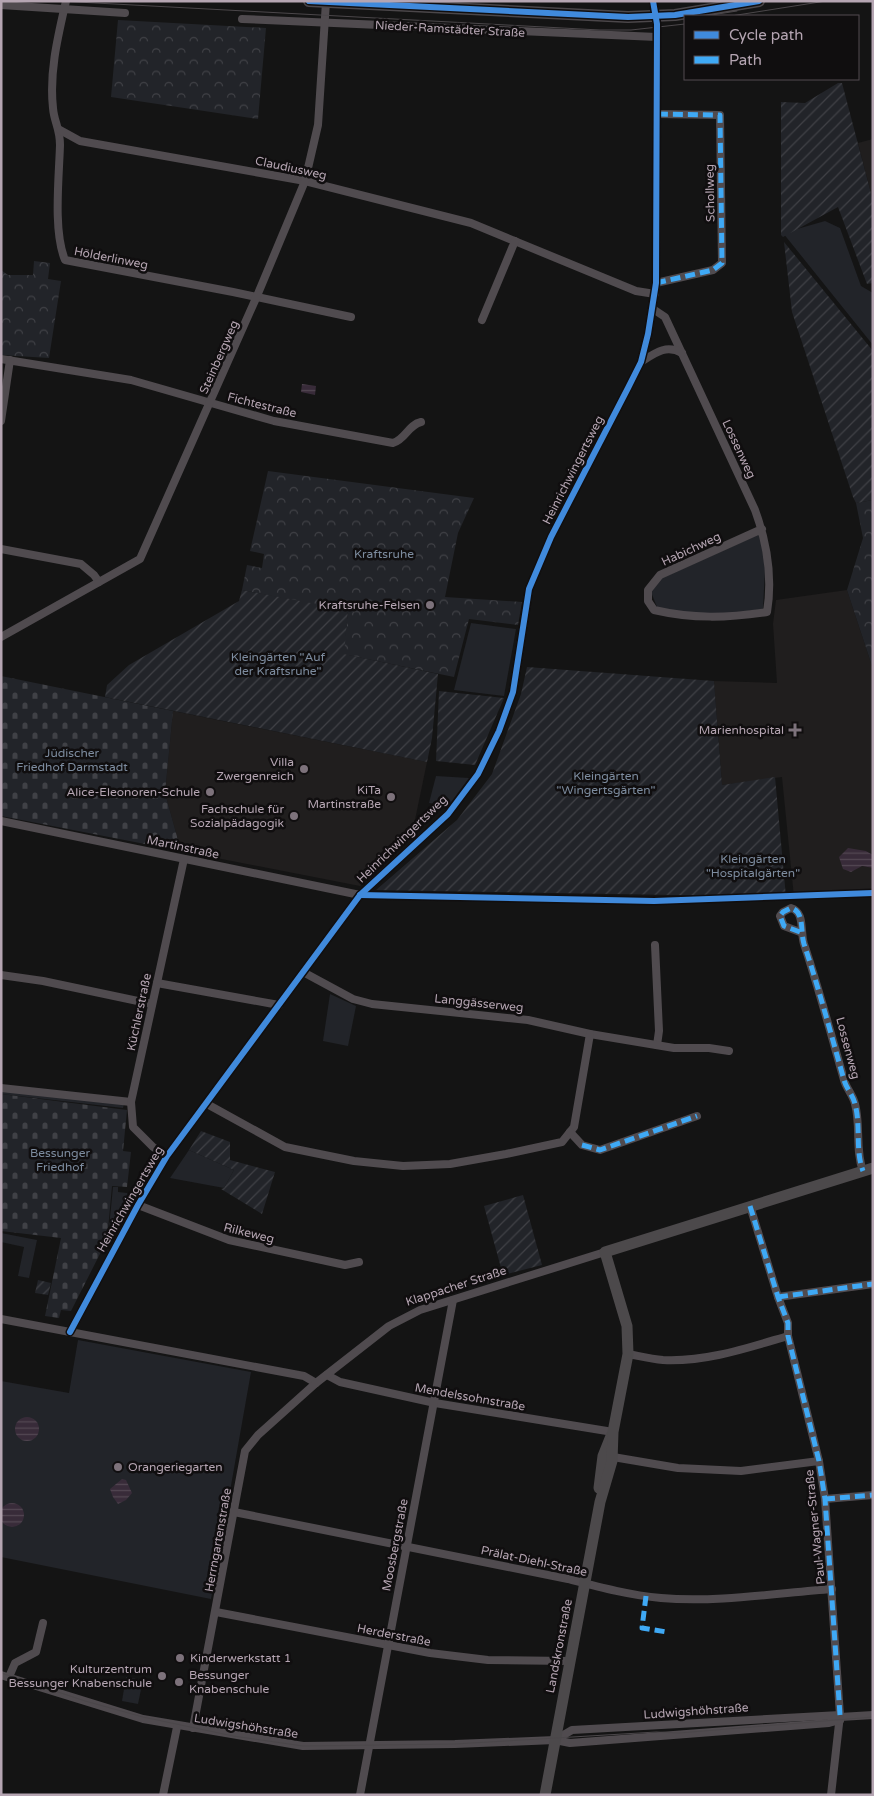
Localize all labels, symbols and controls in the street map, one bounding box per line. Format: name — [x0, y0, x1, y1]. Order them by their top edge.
legend — [684, 15, 859, 80]
street label: Nieder-Ramstädter Straße — [375, 18, 526, 40]
text: Cycle path — [729, 26, 803, 44]
text: Path — [729, 51, 762, 69]
street label: Claudiusweg — [254, 154, 328, 182]
street label: Schollweg — [702, 164, 718, 222]
street label: Hölderlinweg — [73, 244, 149, 272]
street label: Steinbergweg — [197, 318, 241, 396]
street label: Fichtestraße — [226, 390, 298, 420]
street label: Heinrichwingertsweg — [540, 413, 606, 527]
street label: Lossenweg — [719, 417, 759, 481]
street label: Habichweg — [659, 529, 723, 569]
park label: Kraftsruhe — [354, 547, 414, 561]
place label: Kraftsruhe-Felsen — [319, 598, 420, 612]
marker: Kraftsruhe-Felsen — [424, 599, 436, 611]
park label: Kleingärten "Auf der Kraftsruhe" — [231, 650, 326, 678]
place label: Marienhospital — [699, 723, 784, 737]
marker: Marienhospital — [788, 723, 802, 737]
park label: Jüdischer Friedhof Darmstadt — [16, 746, 128, 774]
place label: Villa Zwergenreich — [216, 755, 294, 783]
marker: Villa Zwergenreich — [298, 763, 310, 775]
park label: Kleingärten "Wingertsgärten" — [557, 769, 656, 797]
place label: KiTa Martinstraße — [307, 783, 381, 811]
place label: Alice-Eleonoren-Schule — [66, 785, 200, 799]
marker: Alice-Eleonoren-Schule — [204, 786, 216, 798]
marker: KiTa Martinstraße — [385, 791, 397, 803]
street label: Heinrichwingertsweg — [354, 792, 450, 886]
place label: Fachschule für Sozialpädagogik — [190, 802, 284, 830]
marker: Fachschule für Sozialpädagogik — [288, 810, 300, 822]
street label: Martinstraße — [146, 833, 221, 862]
park label: Kleingärten "Hospitalgärten" — [706, 852, 800, 880]
street label: Küchlerstraße — [124, 972, 154, 1052]
street label: Langgässerweg — [434, 991, 524, 1015]
street label: Lossenweg — [833, 1016, 863, 1080]
street label: Heinrichwingertsweg — [94, 1144, 166, 1254]
park label: Bessunger Friedhof — [30, 1146, 90, 1174]
street label: Rilkeweg — [222, 1220, 276, 1246]
street label: Klappacher Straße — [404, 1263, 508, 1309]
street label: Mendelssohnstraße — [414, 1380, 527, 1414]
place label: Orangeriegarten — [128, 1460, 223, 1474]
marker: Orangeriegarten — [112, 1461, 124, 1473]
street label: Paul-Wagner-Straße — [802, 1469, 828, 1585]
street label: Herrngartenstraße — [202, 1487, 234, 1593]
street label: Moosbergstraße — [379, 1497, 411, 1592]
street label: Prälat-Diehl-Straße — [480, 1543, 589, 1579]
street label: Landskronstraße — [543, 1598, 575, 1694]
street label: Herderstraße — [356, 1621, 432, 1649]
place label: Kinderwerkstatt 1 — [190, 1651, 291, 1665]
marker: Kinderwerkstatt 1 — [174, 1652, 186, 1664]
place label: Kulturzentrum Bessunger Knabenschule — [8, 1662, 152, 1690]
place label: Bessunger Knabenschule — [189, 1668, 269, 1696]
marker: Kulturzentrum Bessunger Knabenschule — [156, 1670, 168, 1682]
marker: Bessunger Knabenschule — [173, 1676, 185, 1688]
street label: Ludwigshöhstraße — [643, 1700, 749, 1722]
street label: Ludwigshöhstraße — [193, 1711, 299, 1741]

